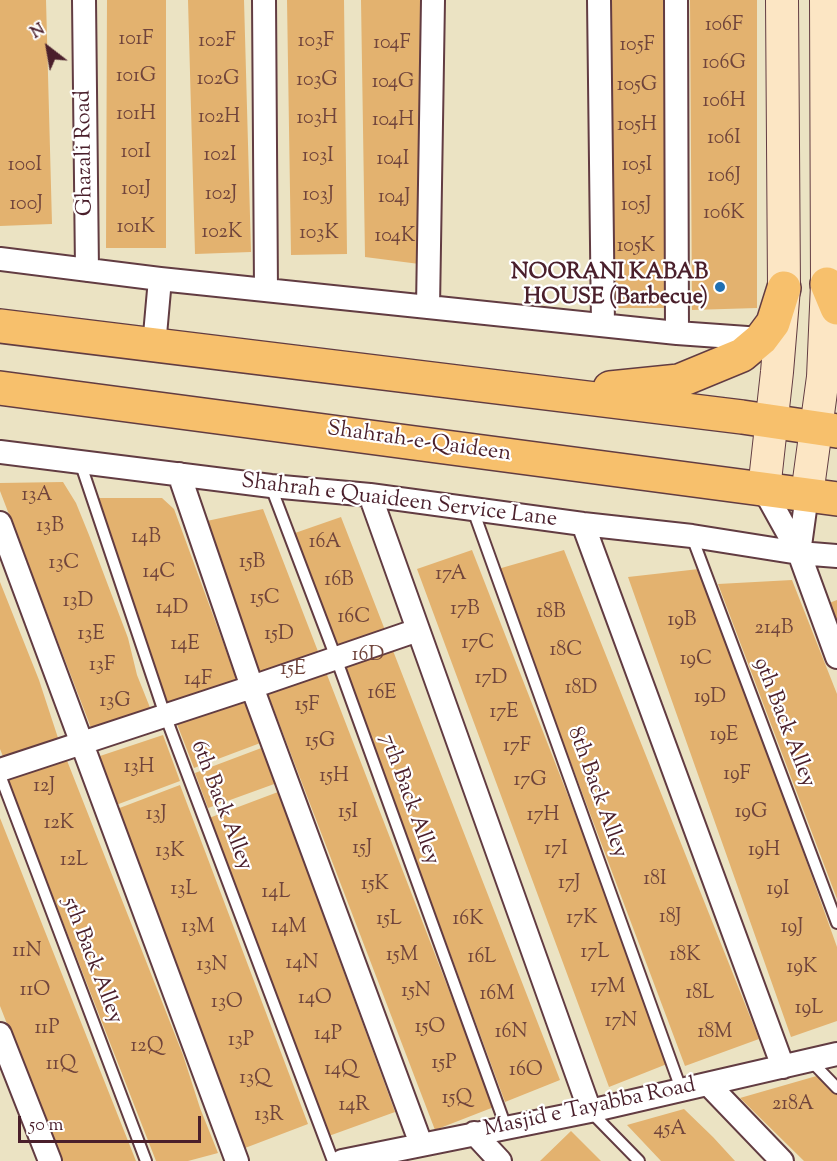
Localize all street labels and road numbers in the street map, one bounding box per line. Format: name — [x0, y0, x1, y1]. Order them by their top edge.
street label: Ghazali Road — [72, 90, 100, 216]
street label: Shahrah-e-Qaideen — [325, 417, 513, 469]
street label: Shahrah e Quaideen Service Lane — [239, 470, 559, 534]
street label: 9th Back Alley — [746, 654, 820, 792]
street label: 8th Back Alley — [560, 724, 632, 862]
street label: 7th Back Alley — [372, 731, 444, 869]
street label: 6th Back Alley — [183, 737, 257, 875]
street label: 5th Back Alley — [55, 894, 127, 1028]
street label: Masjid e Tayabba Road — [482, 1074, 698, 1144]

